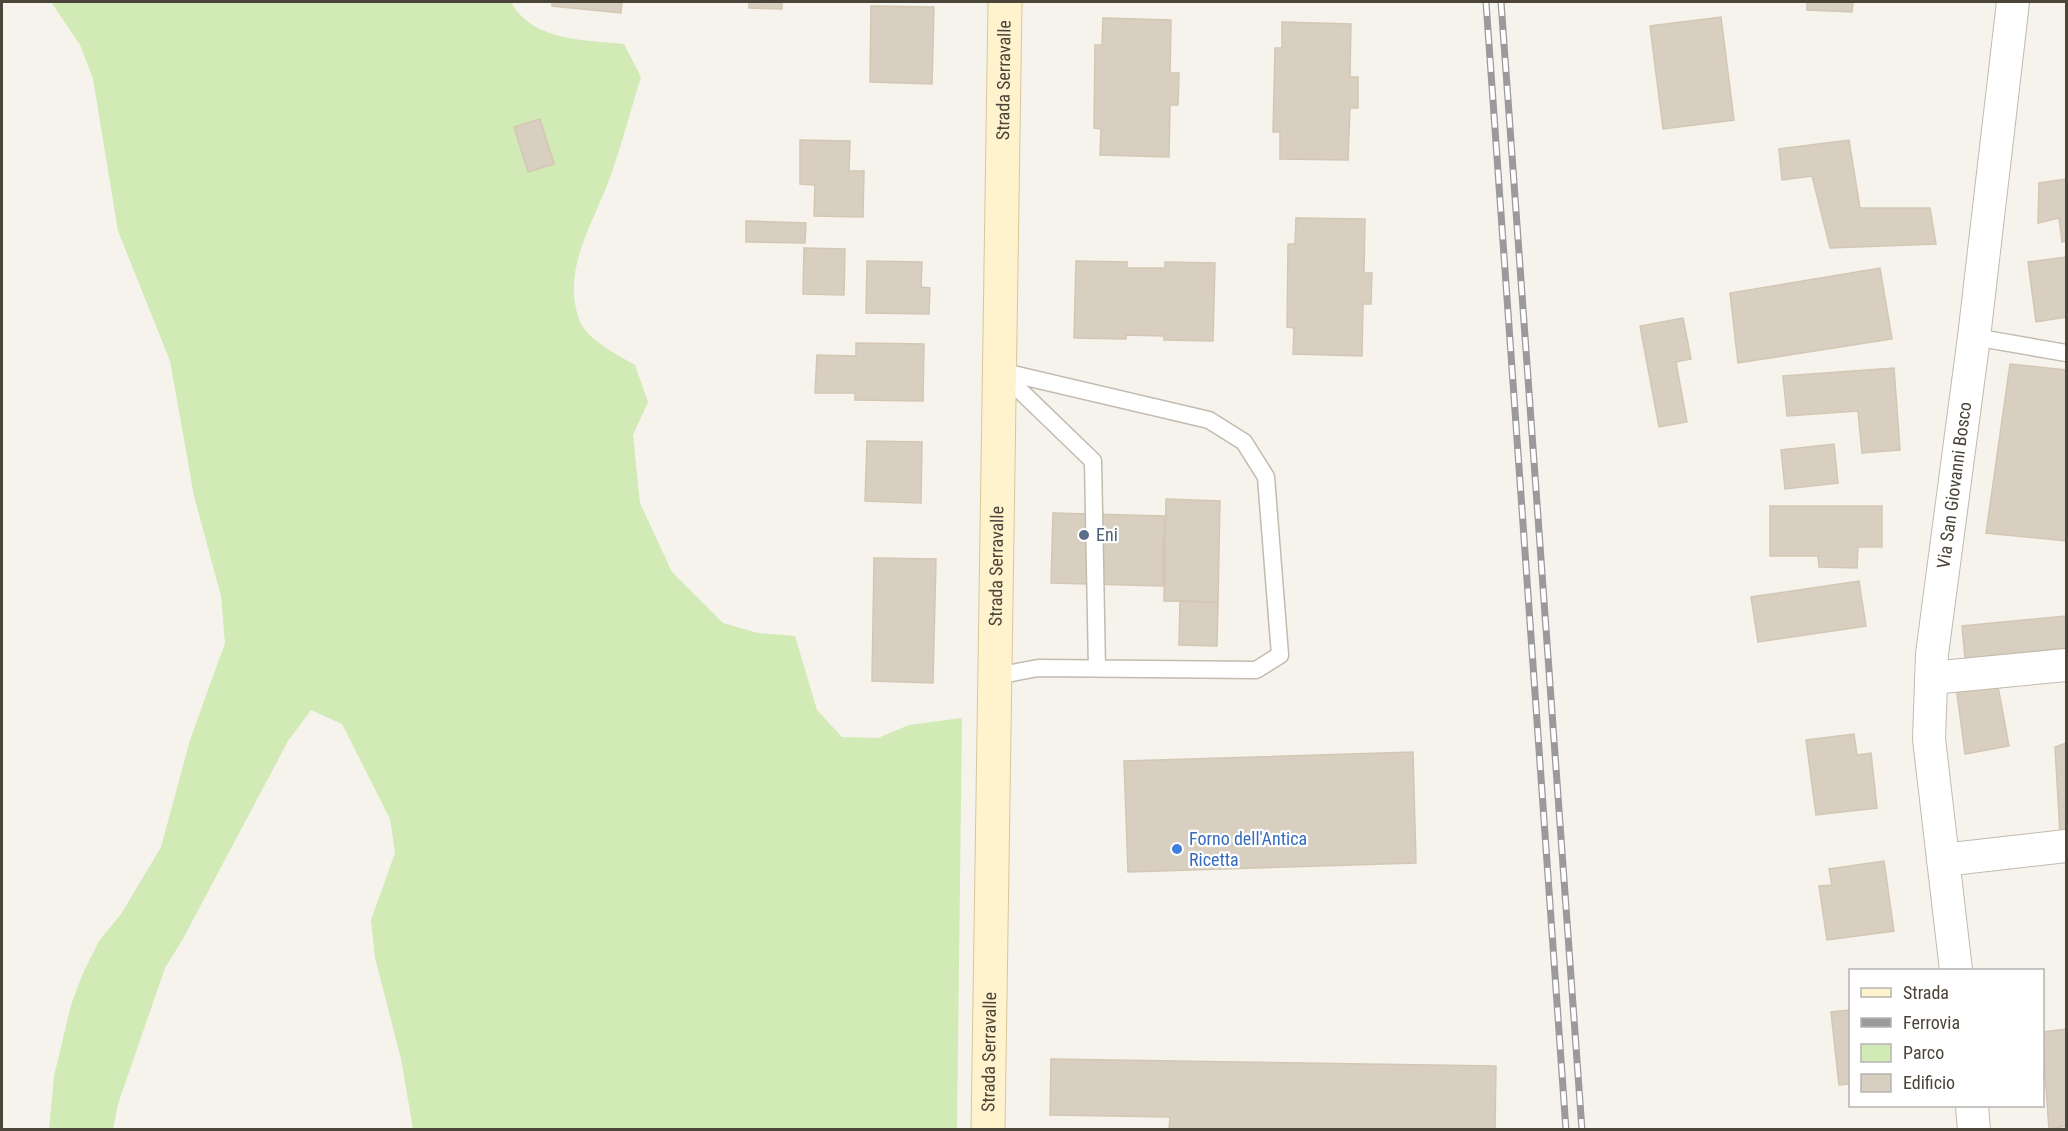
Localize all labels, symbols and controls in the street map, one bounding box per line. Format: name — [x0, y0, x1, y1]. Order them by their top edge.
street label: Strada Serravalle — [992, 20, 1015, 140]
street label: Via San Giovanni Bosco — [1932, 400, 1975, 570]
street label: Strada Serravalle — [985, 506, 1007, 626]
place label: Eni — [1096, 524, 1118, 545]
marker: Eni — [1077, 528, 1091, 542]
place label: Forno dell'Antica Ricetta — [1189, 828, 1307, 870]
marker: Forno dell'Antica Ricetta — [1170, 842, 1184, 856]
legend — [1849, 969, 2044, 1107]
text: Strada — [1903, 982, 1949, 1003]
street label: Strada Serravalle — [977, 992, 1000, 1112]
text: Ferrovia — [1903, 1012, 1960, 1033]
text: Parco — [1903, 1042, 1944, 1063]
text: Edificio — [1903, 1072, 1955, 1093]

